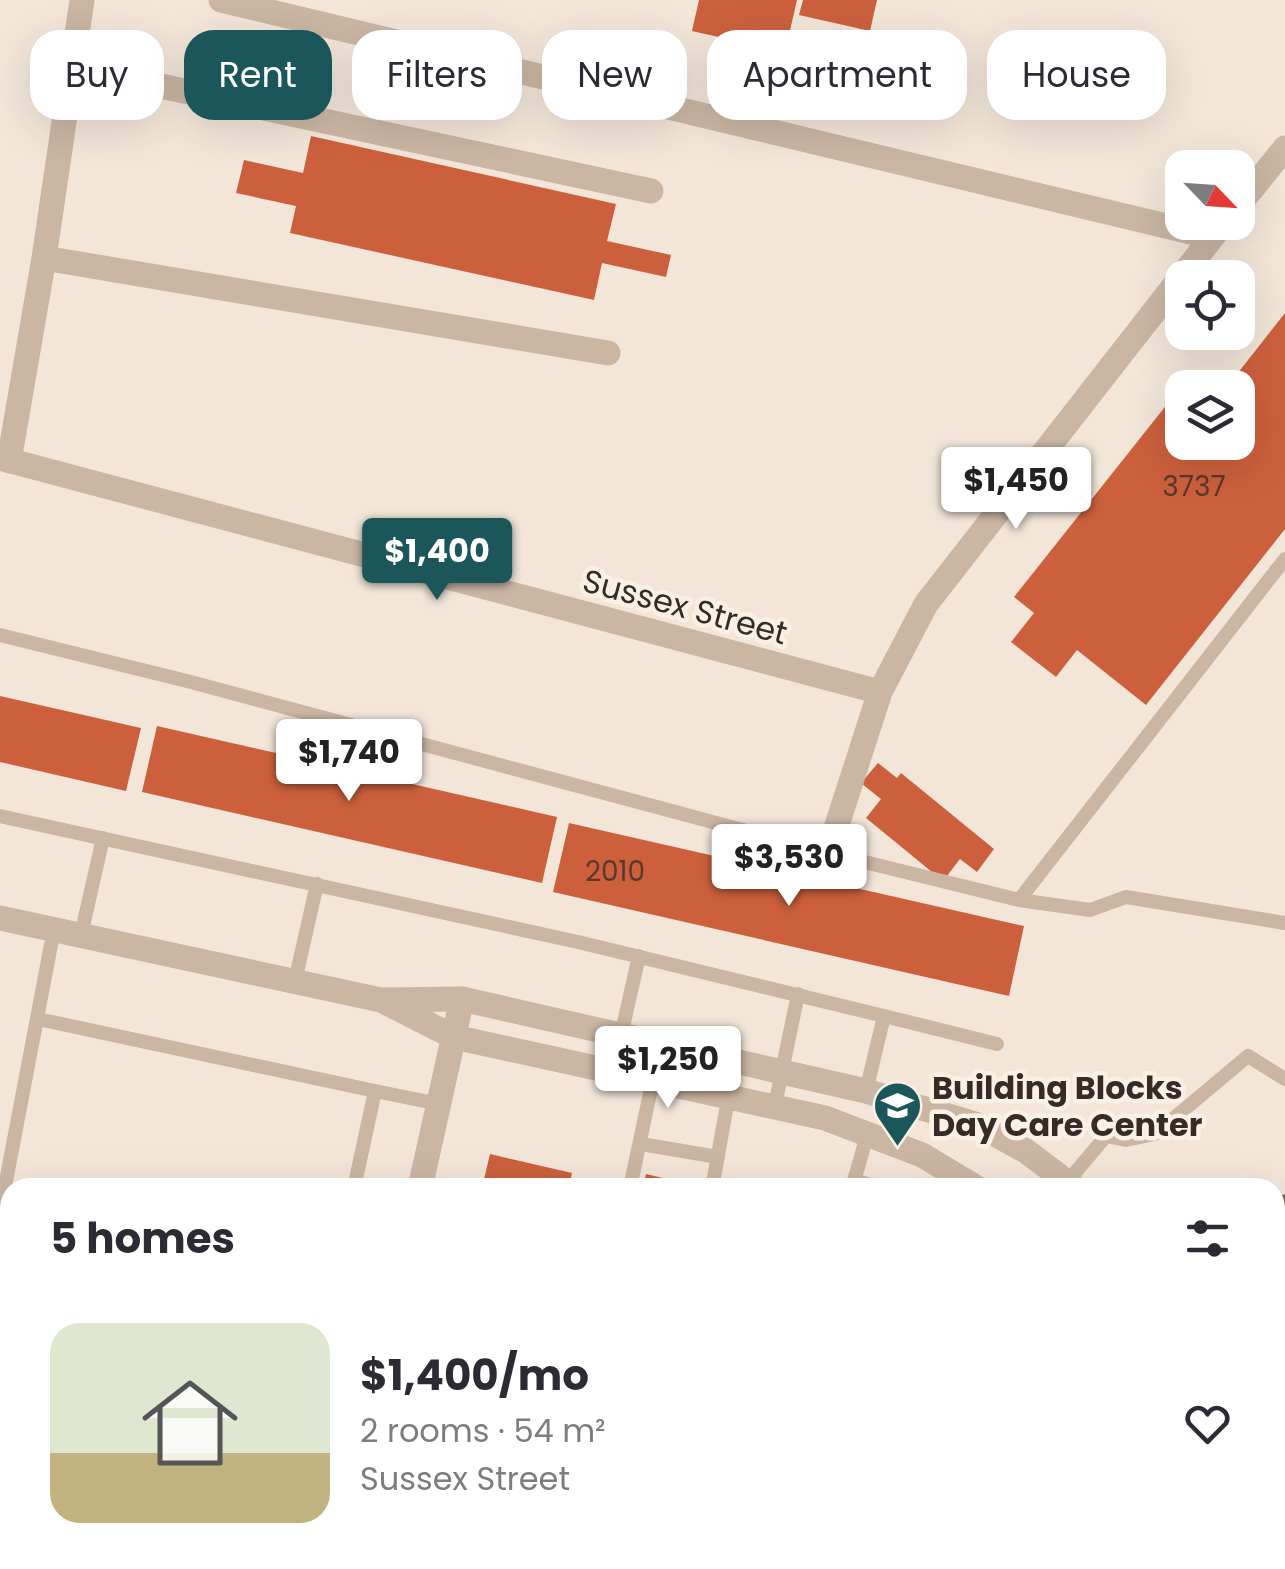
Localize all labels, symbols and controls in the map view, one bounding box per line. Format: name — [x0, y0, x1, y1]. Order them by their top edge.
chip: Buy — [30, 30, 164, 120]
chip: Rent — [184, 30, 332, 120]
chip: Filters — [352, 30, 522, 120]
chip: New — [542, 30, 687, 120]
chip: Apartment — [707, 30, 967, 120]
chip: House — [987, 30, 1166, 120]
north arrow — [1165, 150, 1255, 240]
map controls — [1165, 150, 1255, 460]
button: locate — [1165, 260, 1255, 350]
button: layers — [1165, 370, 1255, 460]
pin: $1,450 — [935, 447, 1097, 532]
text: $1,450 — [963, 457, 1069, 502]
house number: 3737 — [1162, 467, 1226, 506]
pin: $1,400 — [356, 518, 518, 603]
text: $1,400 — [384, 528, 490, 573]
street label: Sussex Street — [578, 558, 792, 655]
pin: $1,740 — [268, 719, 430, 804]
text: $1,740 — [298, 729, 400, 774]
pin: $3,530 — [708, 824, 870, 909]
text: $3,530 — [734, 834, 844, 879]
house number: 2010 — [585, 852, 645, 891]
pin: $1,250 — [587, 1026, 749, 1111]
text: $1,250 — [617, 1036, 719, 1081]
place label: Building Blocks Day Care Center — [932, 1065, 1203, 1147]
school or university icon: Building Blocks Day Care Center — [871, 1080, 923, 1148]
text: 5 homes — [50, 1209, 235, 1268]
icon: filters — [1180, 1211, 1235, 1266]
text: $1,400/mo — [360, 1346, 589, 1405]
icon: home — [130, 1363, 250, 1483]
icon: heart — [1180, 1396, 1235, 1451]
text: 2 rooms · 54 m² — [360, 1408, 606, 1453]
text: Sussex Street — [360, 1456, 570, 1501]

